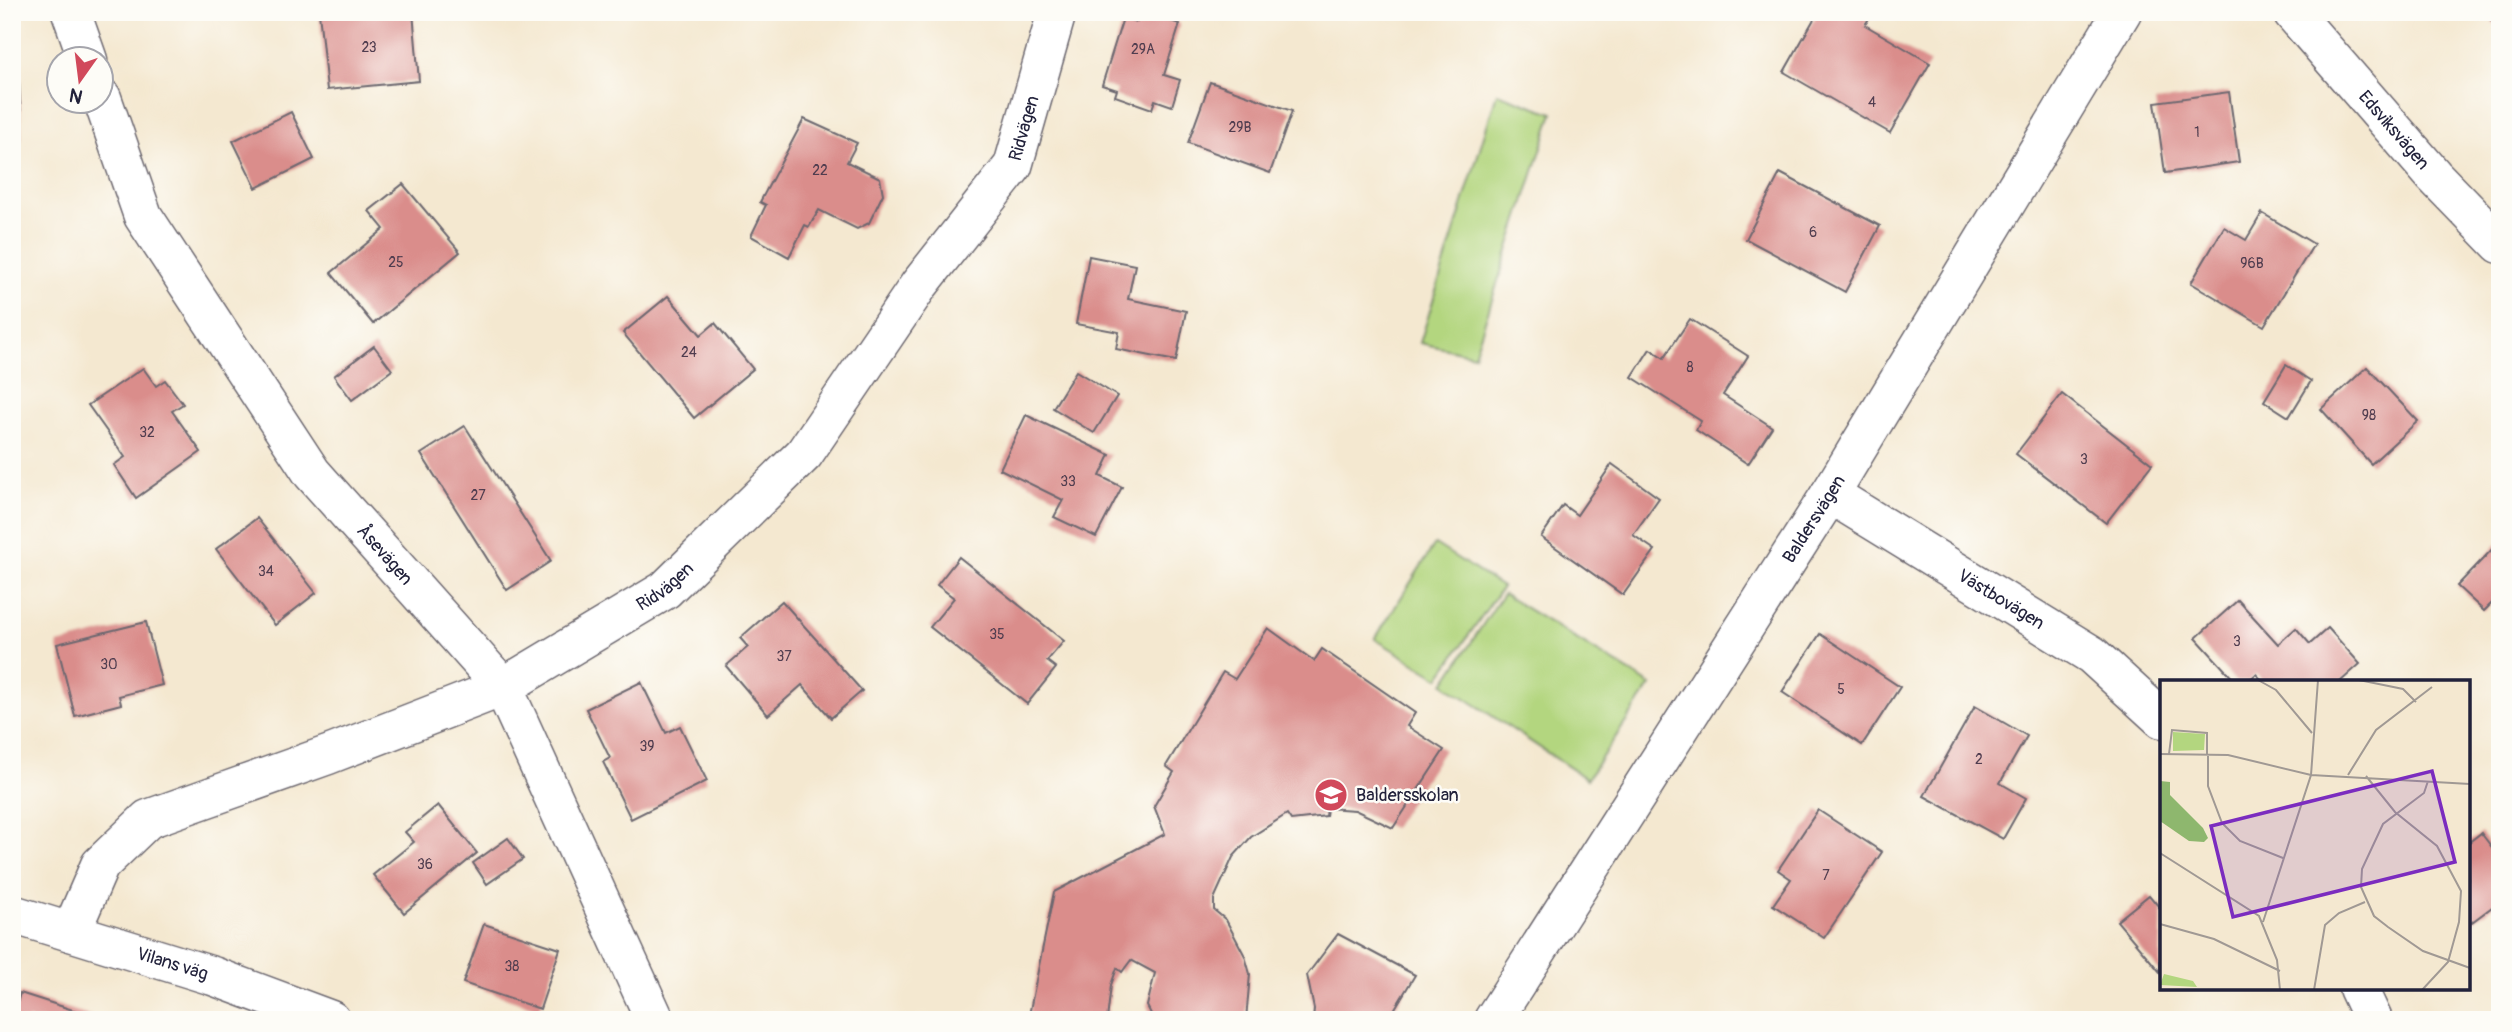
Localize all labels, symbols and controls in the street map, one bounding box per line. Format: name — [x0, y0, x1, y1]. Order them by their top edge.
house number: 23 — [361, 39, 377, 56]
house number: 29A — [1131, 41, 1155, 58]
north arrow — [46, 46, 116, 116]
text: N — [67, 82, 85, 109]
street label: Edsviksvägen — [2353, 86, 2435, 174]
street label: Ridvägen — [1004, 93, 1044, 163]
house number: 4 — [1868, 94, 1876, 111]
house number: 29B — [1229, 119, 1252, 136]
house number: 1 — [2194, 124, 2200, 141]
house number: 22 — [812, 162, 828, 179]
house number: 6 — [1809, 224, 1817, 241]
house number: 25 — [388, 254, 404, 271]
house number: 96B — [2240, 255, 2264, 272]
house number: 24 — [681, 344, 697, 361]
house number: 8 — [1686, 359, 1694, 376]
house number: 98 — [2362, 407, 2376, 424]
house number: 32 — [139, 424, 155, 441]
house number: 3 — [2080, 451, 2088, 468]
street label: Baldersvägen — [1777, 471, 1850, 567]
house number: 33 — [1060, 473, 1076, 490]
house number: 27 — [470, 487, 486, 504]
street label: Åsevägen — [352, 519, 418, 590]
street label: Ridvägen — [632, 557, 698, 616]
house number: 34 — [258, 563, 274, 580]
street label: Västbovägen — [1954, 564, 2049, 635]
house number: 35 — [989, 626, 1005, 643]
house number: 3 — [2233, 633, 2241, 650]
house number: 37 — [776, 648, 792, 665]
house number: 30 — [100, 656, 118, 673]
inset map — [2160, 680, 2470, 990]
house number: 5 — [1837, 681, 1845, 698]
house number: 39 — [639, 738, 655, 755]
house number: 2 — [1975, 751, 1983, 768]
school or university icon: Baldersskolan — [1312, 776, 1350, 814]
place label: Baldersskolan — [1356, 784, 1459, 807]
house number: 36 — [417, 856, 433, 873]
house number: 7 — [1822, 867, 1830, 884]
street label: Vilans väg — [134, 942, 211, 985]
house number: 38 — [505, 958, 519, 975]

